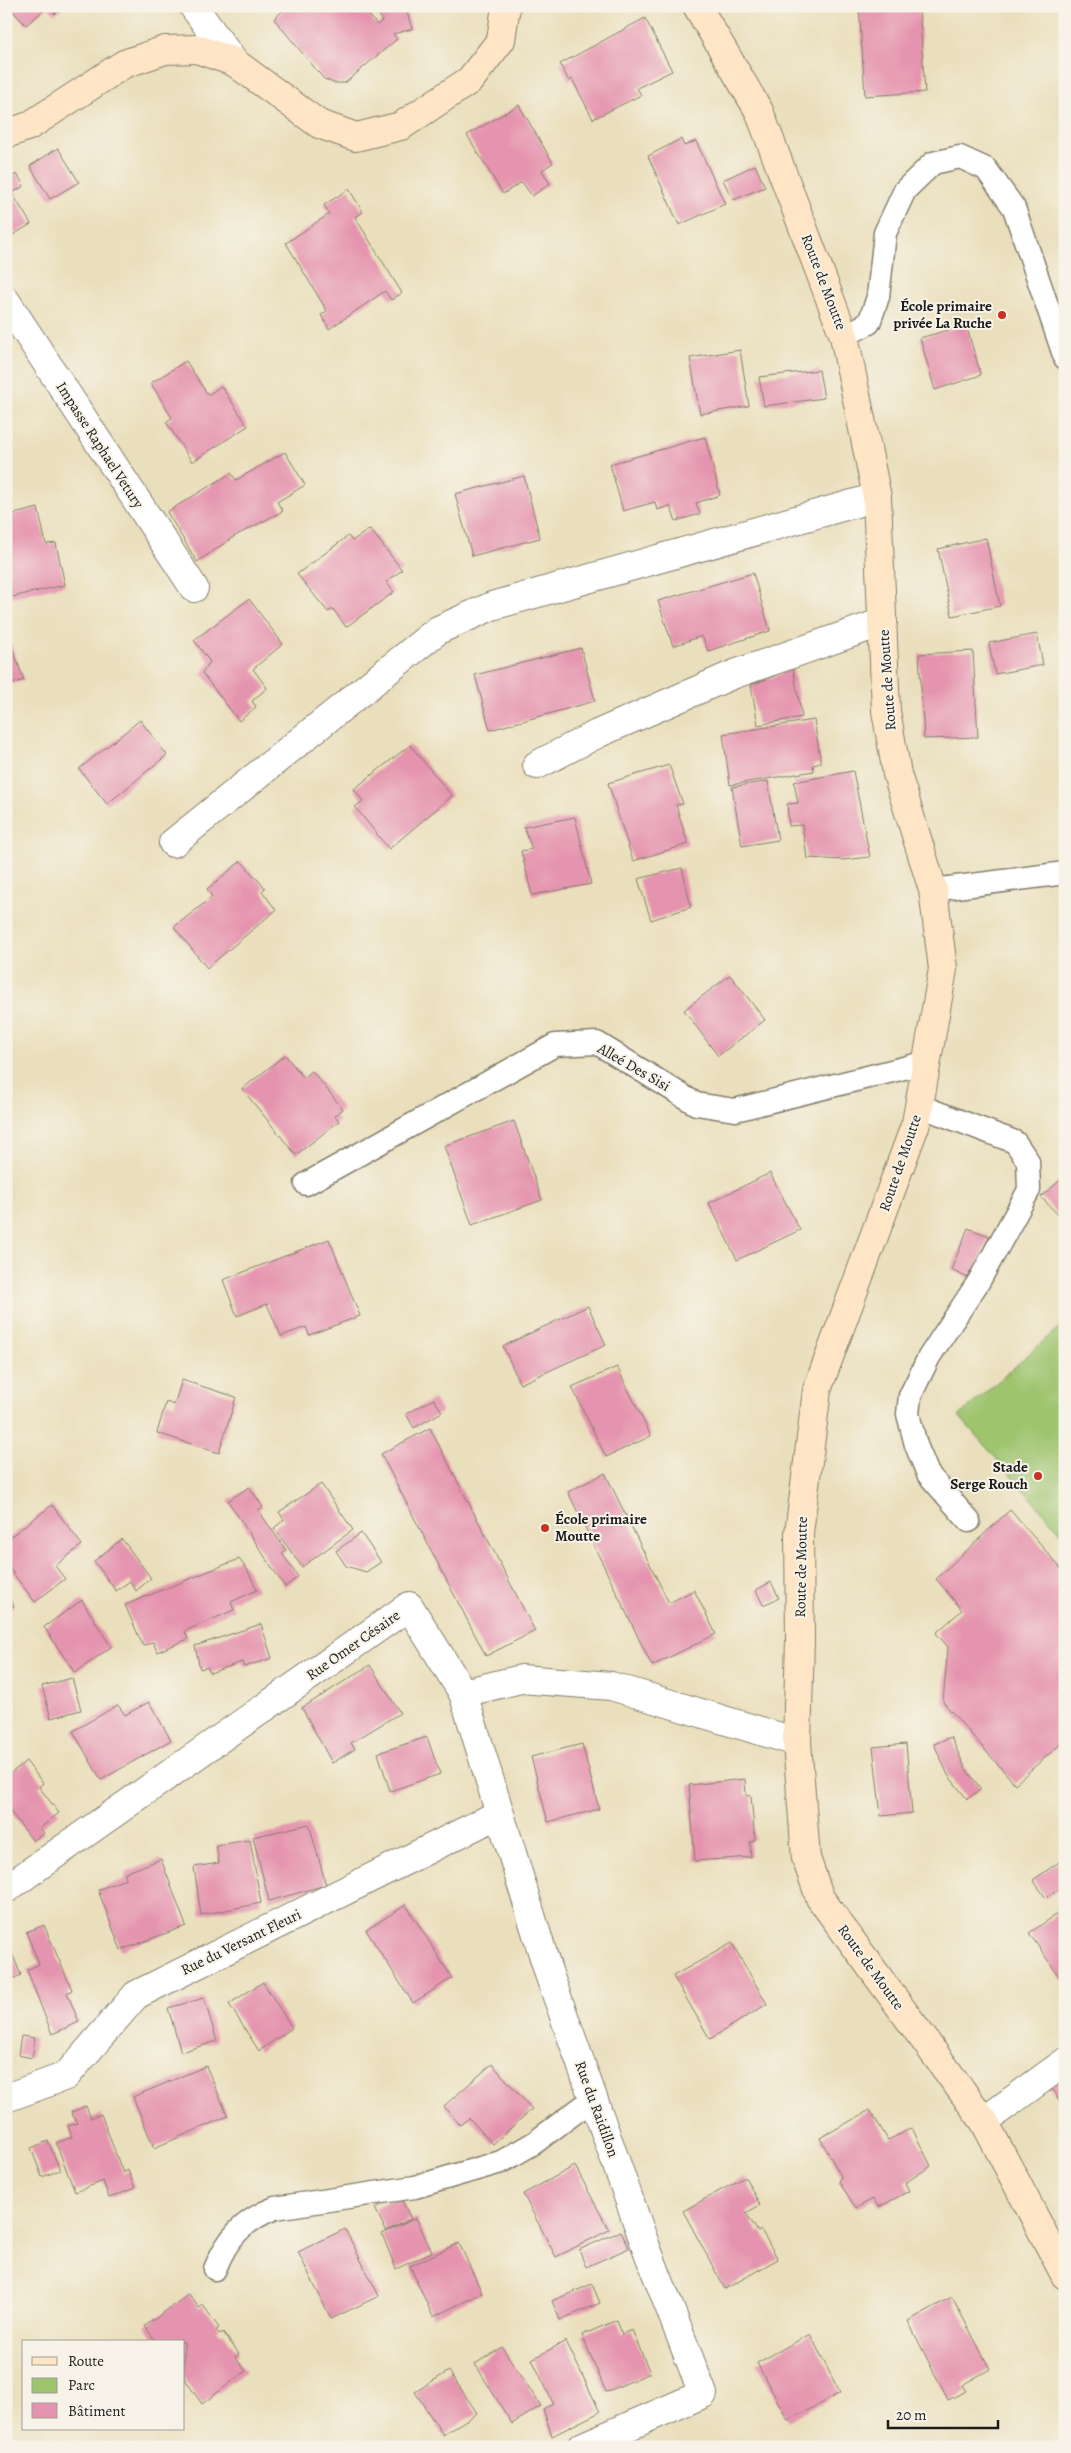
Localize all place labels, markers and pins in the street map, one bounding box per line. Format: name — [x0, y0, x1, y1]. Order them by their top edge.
place label: École primaire privée La Ruche — [893, 296, 992, 333]
marker: École primaire privée La Ruche — [996, 309, 1008, 321]
place label: Stade Serge Rouch — [950, 1457, 1028, 1494]
marker: Stade Serge Rouch — [1032, 1470, 1044, 1482]
place label: École primaire Moutte — [555, 1509, 647, 1546]
marker: École primaire Moutte — [539, 1522, 551, 1534]

